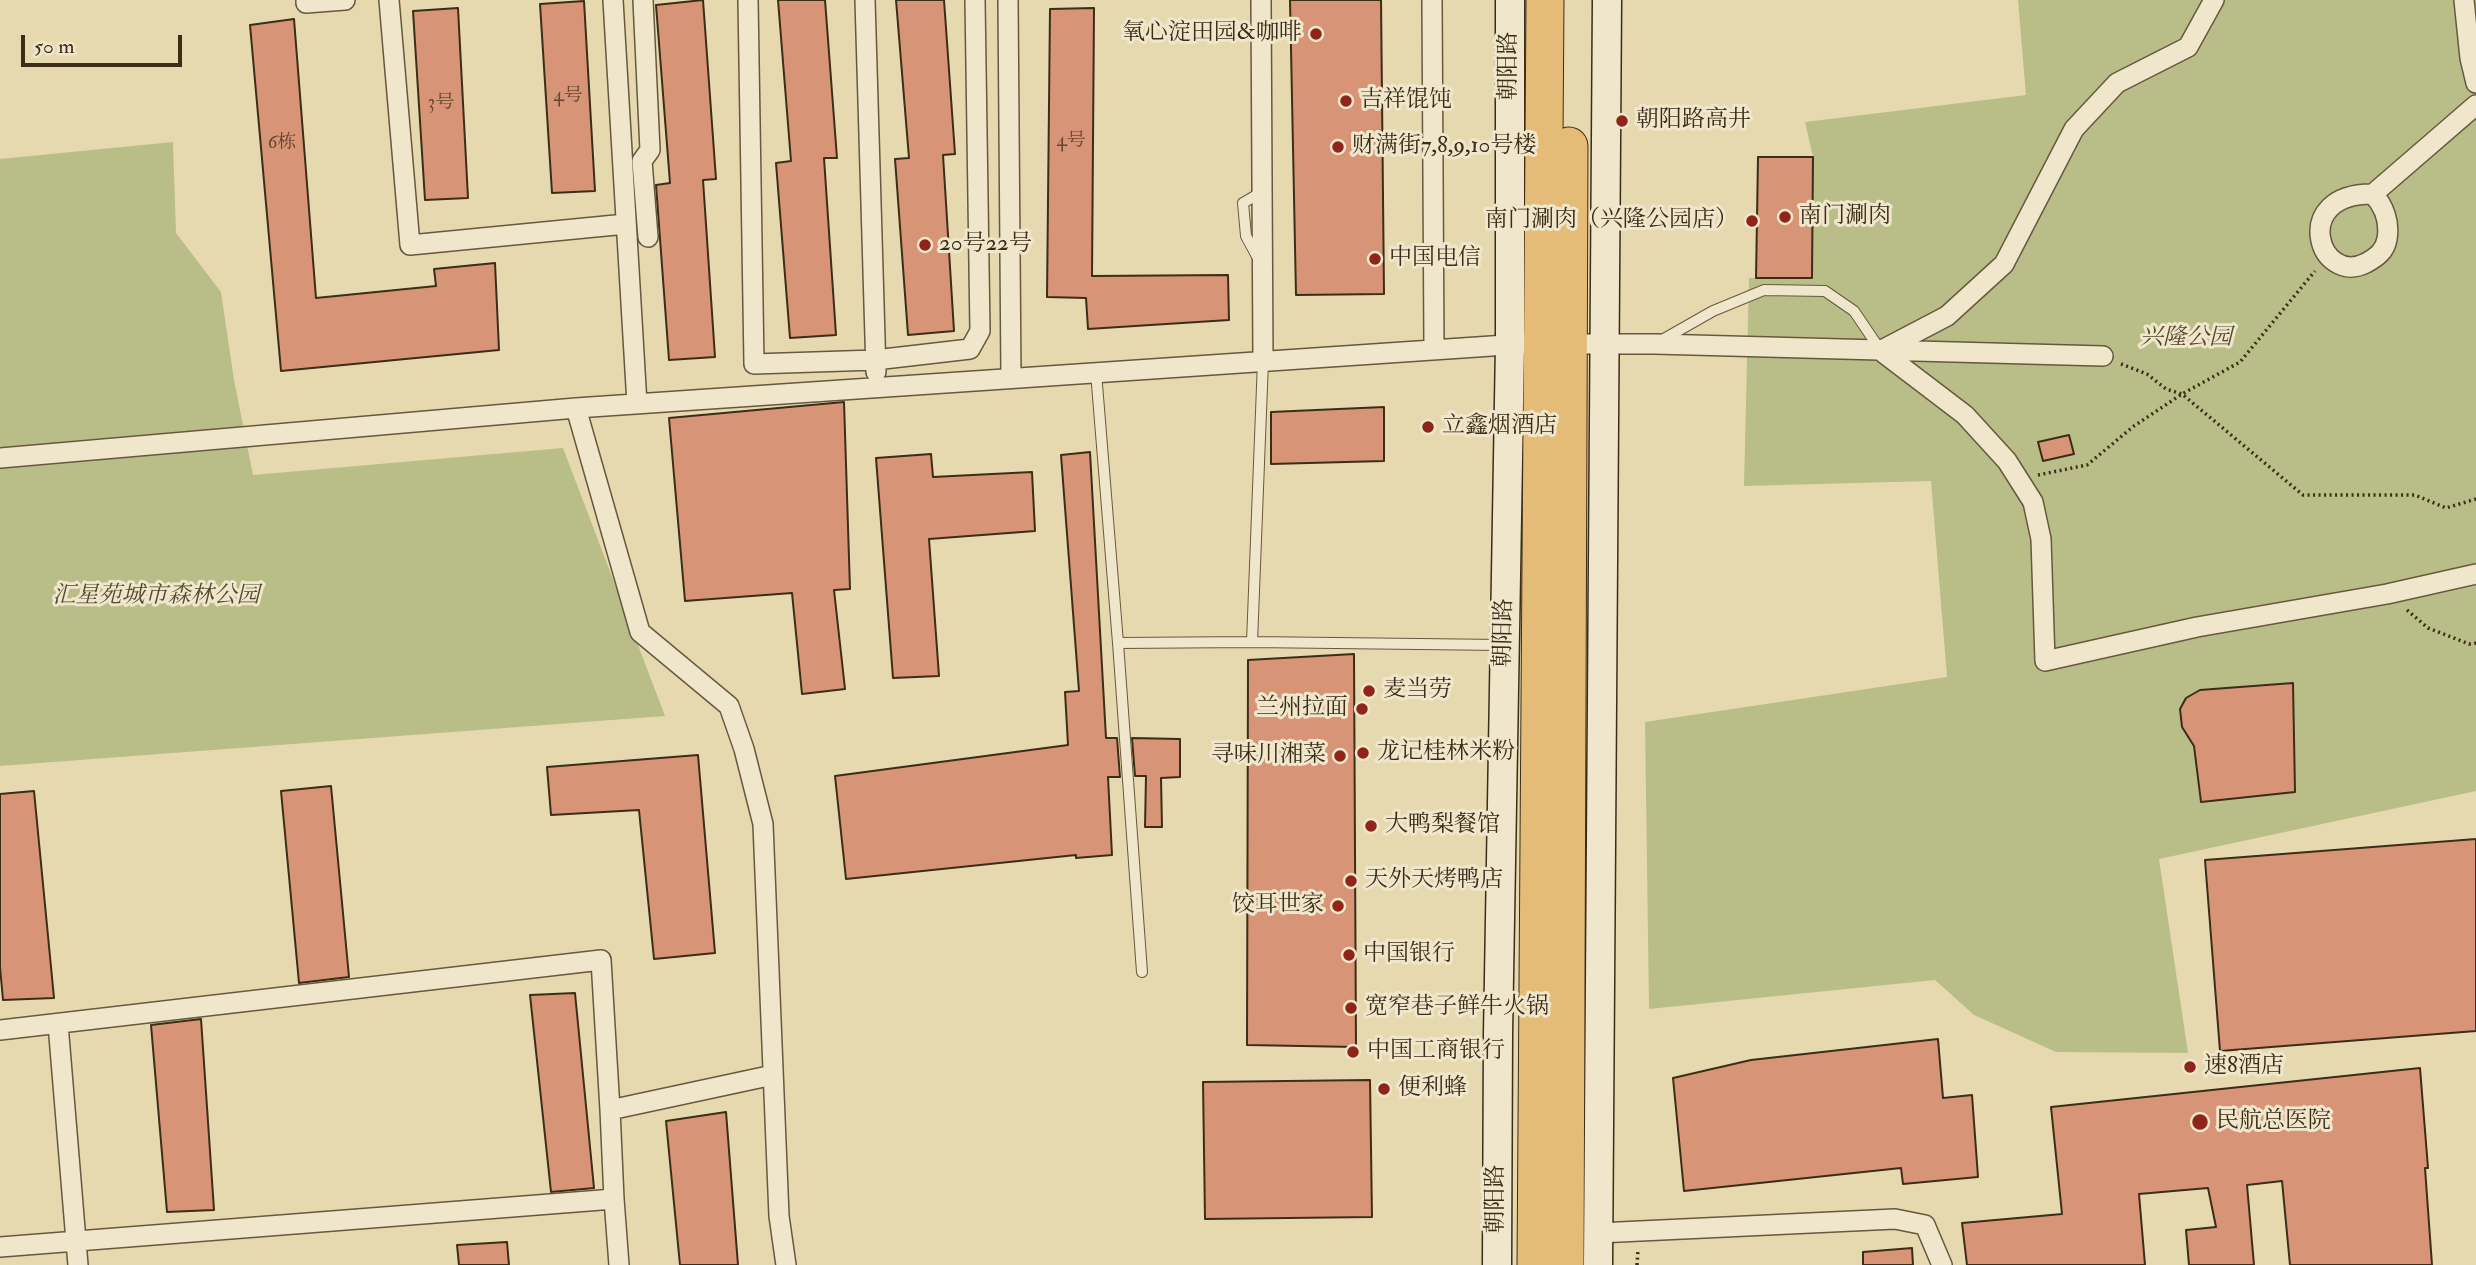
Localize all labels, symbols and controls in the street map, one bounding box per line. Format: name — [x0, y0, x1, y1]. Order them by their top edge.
place label: 氧心淀田园&咖啡 — [1122, 20, 1302, 48]
scale bar — [24, 21, 186, 65]
marker: 氧心淀田园&咖啡 — [1308, 26, 1324, 42]
street label: 朝阳路 — [1496, 32, 1524, 100]
text: 50 m — [34, 33, 75, 60]
house number: 4号 — [553, 86, 583, 108]
place label: 吉祥馄饨 — [1360, 87, 1452, 115]
house number: 3号 — [428, 93, 454, 115]
marker: 吉祥馄饨 — [1338, 93, 1354, 109]
place label: 朝阳路高井 — [1636, 107, 1751, 135]
marker: 朝阳路高井 — [1614, 113, 1630, 129]
house number: 4号 — [1056, 131, 1086, 153]
house number: 6栋 — [268, 133, 296, 155]
place label: 财满街7,8,9,10号楼 — [1352, 133, 1536, 161]
marker: 财满街7,8,9,10号楼 — [1330, 139, 1346, 155]
place label: 南门涮肉 — [1799, 203, 1891, 231]
place label: 南门涮肉（兴隆公园店） — [1485, 207, 1738, 235]
marker: 南门涮肉 — [1777, 209, 1793, 225]
marker: 南门涮肉（兴隆公园店） — [1744, 213, 1760, 229]
place label: 20号22号 — [939, 231, 1032, 259]
marker: 20号22号 — [917, 237, 933, 253]
place label: 中国电信 — [1389, 245, 1481, 273]
marker: 中国电信 — [1367, 251, 1383, 267]
park label: 兴隆公园 — [2140, 325, 2232, 353]
place label: 立鑫烟酒店 — [1442, 413, 1557, 441]
marker: 立鑫烟酒店 — [1420, 419, 1436, 435]
park label: 汇星苑城市森林公园 — [53, 583, 259, 611]
street label: 朝阳路 — [1491, 598, 1519, 668]
place label: 麦当劳 — [1383, 677, 1452, 705]
marker: 麦当劳 — [1361, 683, 1377, 699]
place label: 兰州拉面 — [1256, 695, 1348, 723]
marker: 兰州拉面 — [1354, 701, 1370, 717]
place label: 龙记桂林米粉 — [1377, 739, 1515, 767]
place label: 寻味川湘菜 — [1211, 742, 1326, 770]
marker: 龙记桂林米粉 — [1355, 745, 1371, 761]
marker: 寻味川湘菜 — [1332, 748, 1348, 764]
place label: 大鸭梨餐馆 — [1385, 812, 1500, 840]
marker: 大鸭梨餐馆 — [1363, 818, 1379, 834]
place label: 天外天烤鸭店 — [1365, 867, 1503, 895]
marker: 天外天烤鸭店 — [1343, 873, 1359, 889]
place label: 饺耳世家 — [1232, 892, 1324, 920]
marker: 饺耳世家 — [1330, 898, 1346, 914]
place label: 中国银行 — [1363, 941, 1455, 969]
marker: 中国银行 — [1341, 947, 1357, 963]
place label: 宽窄巷子鲜牛火锅 — [1365, 994, 1549, 1022]
marker: 宽窄巷子鲜牛火锅 — [1343, 1000, 1359, 1016]
place label: 中国工商银行 — [1367, 1038, 1505, 1066]
marker: 中国工商银行 — [1345, 1044, 1361, 1060]
place label: 速8酒店 — [2204, 1053, 2284, 1081]
marker: 速8酒店 — [2182, 1059, 2198, 1075]
place label: 便利蜂 — [1398, 1075, 1467, 1103]
marker: 便利蜂 — [1376, 1081, 1392, 1097]
place label: 民航总医院 — [2216, 1108, 2331, 1136]
marker: 民航总医院 — [2190, 1112, 2210, 1132]
street label: 朝阳路 — [1483, 1165, 1511, 1233]

